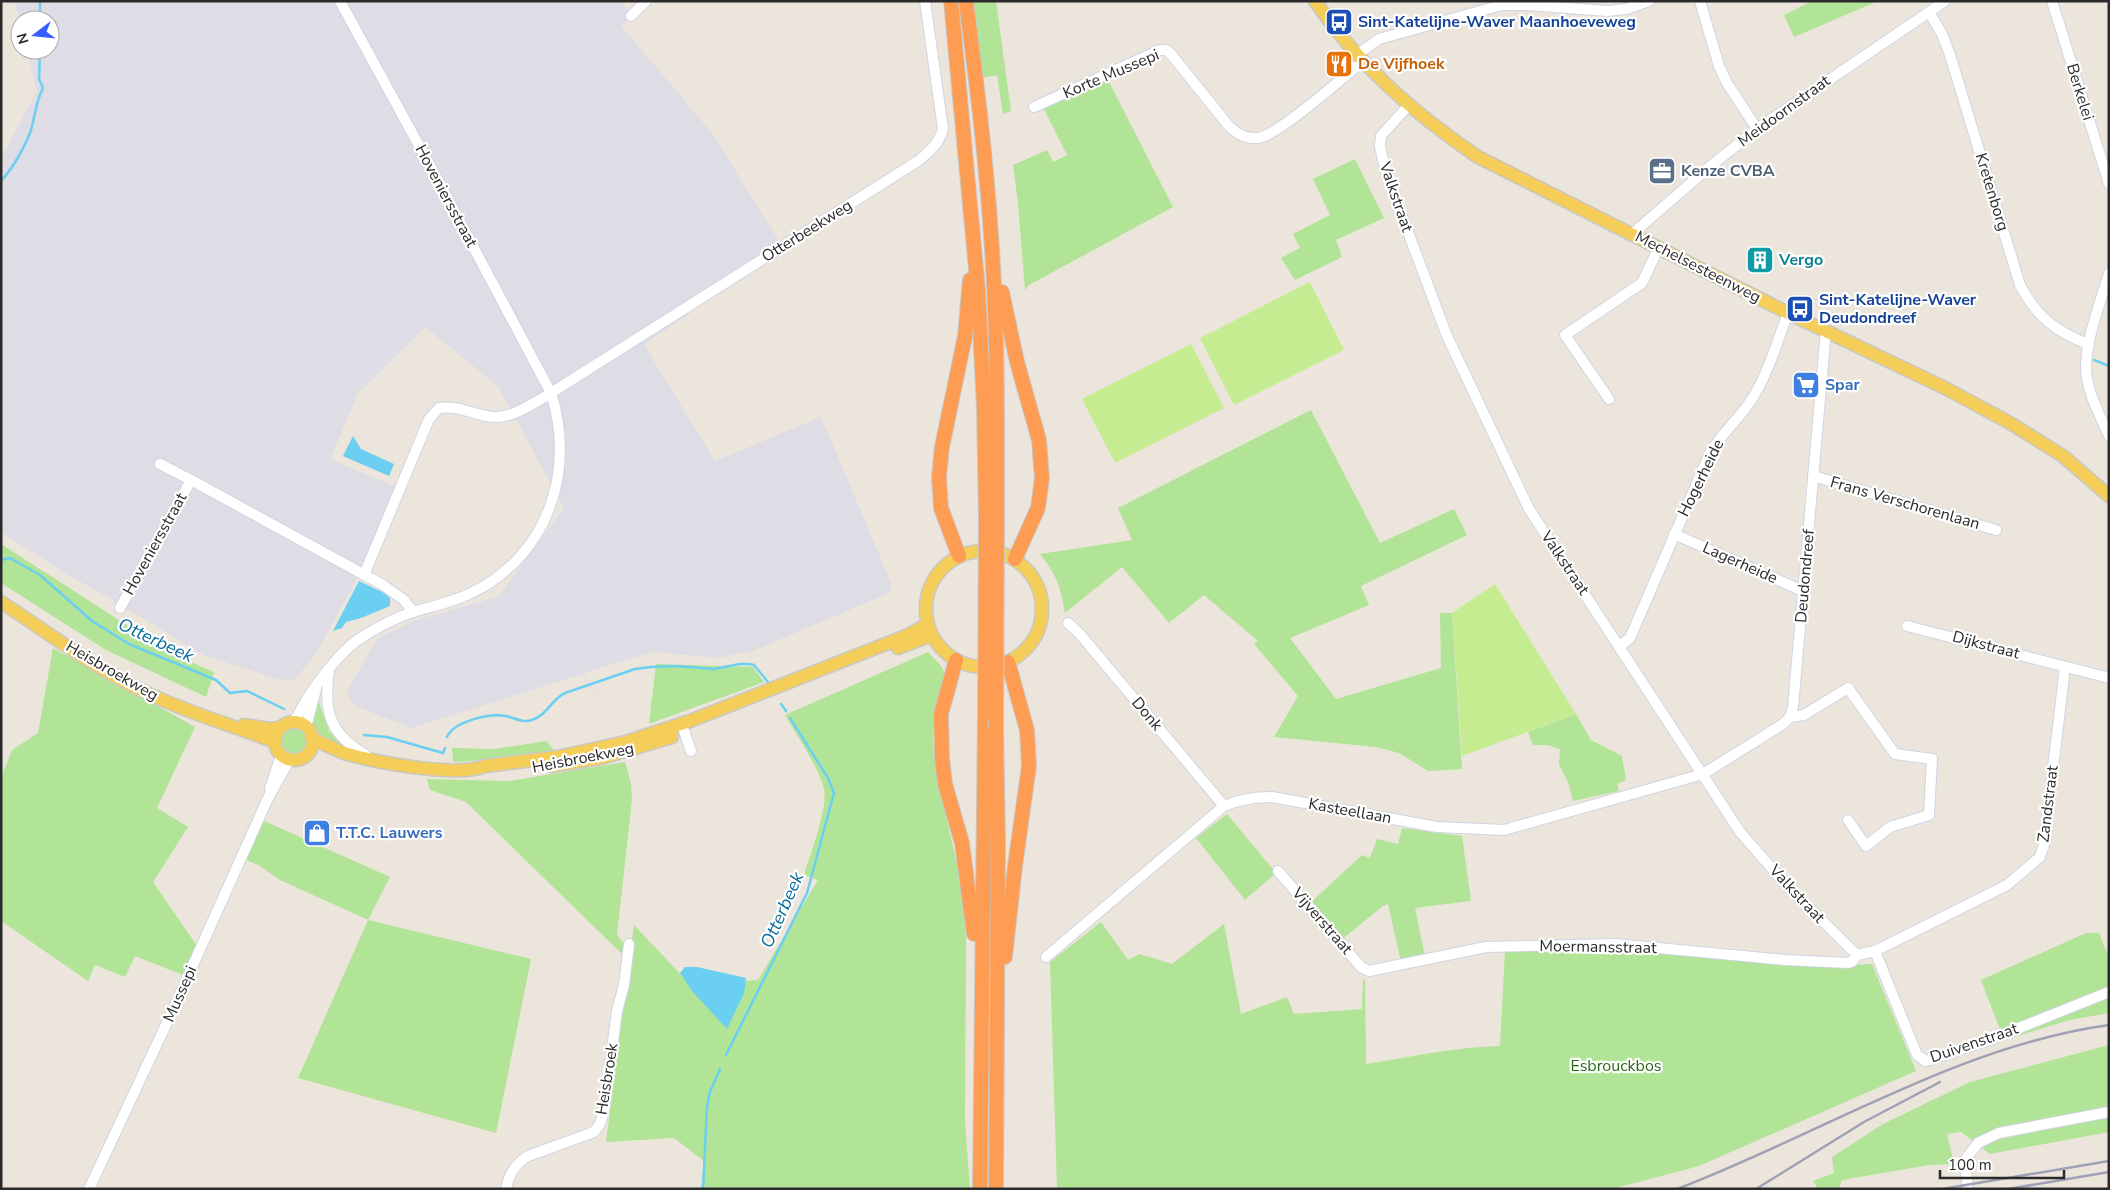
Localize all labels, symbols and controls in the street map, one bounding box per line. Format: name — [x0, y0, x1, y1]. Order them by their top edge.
bus stop icon: Sint-Katelijne-Waver Maanhoeveweg — [1324, 7, 1354, 37]
north arrow — [10, 10, 60, 60]
place label: Sint-Katelijne-Waver Maanhoeveweg — [1358, 11, 1636, 33]
text: N — [12, 31, 34, 46]
street label: Korte Mussepi — [1059, 44, 1163, 104]
restaurant icon: De Vijfhoek — [1324, 49, 1354, 79]
place label: De Vijfhoek — [1358, 53, 1445, 75]
street label: Berkelei — [2061, 61, 2099, 123]
street label: Meidoornstraat — [1733, 70, 1835, 152]
street label: Hoveniersstraat — [410, 141, 483, 252]
street label: Kretenborg — [1970, 150, 2014, 234]
office icon: Kenze CVBA — [1647, 156, 1677, 186]
street label: Valkstraat — [1373, 158, 1418, 235]
place label: Kenze CVBA — [1681, 160, 1775, 182]
street label: Otterbeekweg — [758, 194, 856, 268]
street label: Mechelsesteenweg — [1631, 226, 1765, 308]
building icon: Vergo — [1745, 245, 1775, 275]
place label: Vergo — [1778, 249, 1823, 271]
place label: Sint-Katelijne-Waver Deudondreef — [1819, 289, 1977, 329]
bus stop icon: Sint-Katelijne-Waver Deudondreef — [1785, 294, 1815, 324]
supermarket icon: Spar — [1791, 370, 1821, 400]
place label: Spar — [1825, 374, 1860, 396]
street label: Hogerheide — [1673, 435, 1729, 521]
street label: Frans Verschorenlaan — [1827, 471, 1983, 535]
street label: Hoveniersstraat — [118, 489, 192, 599]
street label: Valkstraat — [1535, 526, 1595, 600]
street label: Deudondreef — [1790, 528, 1820, 624]
street label: Lagerheide — [1699, 537, 1781, 589]
water label: Otterbeek — [114, 612, 199, 668]
street label: Dijkstraat — [1950, 625, 2022, 665]
street label: Heisbroekweg — [62, 636, 162, 706]
street label: Donk — [1126, 692, 1168, 736]
street label: Heisbroekweg — [530, 737, 636, 779]
street label: Zandstraat — [2032, 764, 2064, 844]
street label: Kasteellaan — [1307, 793, 1393, 829]
shop icon: T.T.C. Lauwers — [302, 818, 332, 848]
place label: T.T.C. Lauwers — [336, 822, 443, 844]
street label: Valkstraat — [1764, 859, 1830, 928]
water label: Otterbeek — [755, 867, 810, 952]
street label: Vijverstraat — [1286, 882, 1358, 960]
street label: Moermansstraat — [1539, 935, 1657, 959]
street label: Mussepi — [158, 962, 202, 1026]
street label: Duivenstraat — [1927, 1018, 2021, 1068]
street label: Heisbroek — [590, 1041, 624, 1117]
park label: Esbrouckbos — [1570, 1055, 1662, 1077]
scale bar — [1940, 1148, 2064, 1180]
text: 100 m — [1948, 1155, 1992, 1175]

